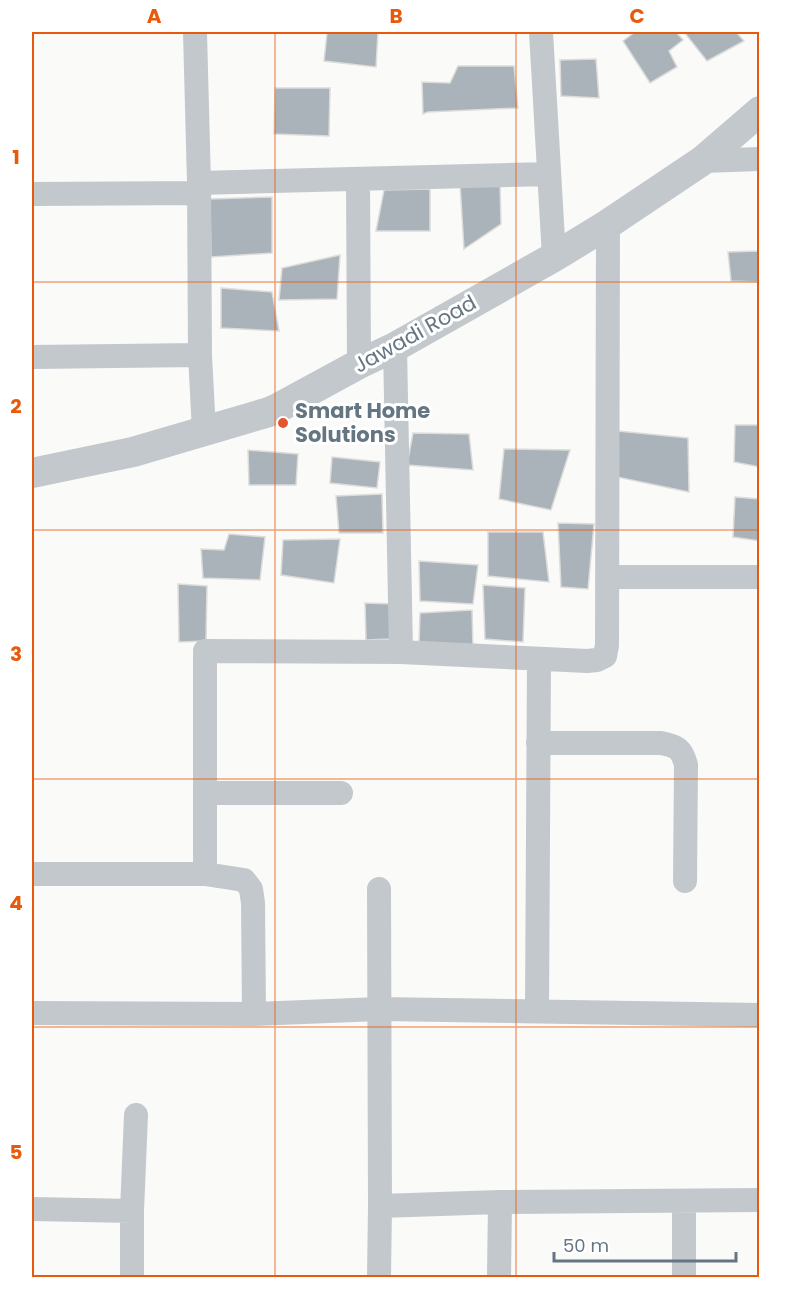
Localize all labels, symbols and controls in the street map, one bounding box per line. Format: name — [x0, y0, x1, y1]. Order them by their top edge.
text: A — [147, 2, 162, 30]
text: B — [389, 2, 403, 30]
text: C — [629, 2, 645, 30]
text: 1 — [12, 143, 20, 171]
street label: Jawadi Road — [348, 288, 481, 379]
text: 2 — [10, 392, 22, 420]
place label: Smart Home Solutions — [295, 396, 430, 449]
marker: Smart Home Solutions — [276, 416, 290, 430]
text: 3 — [10, 640, 22, 668]
text: 4 — [9, 889, 23, 917]
text: 5 — [10, 1138, 23, 1166]
scale bar — [554, 1225, 736, 1263]
text: 50 m — [563, 1233, 609, 1258]

